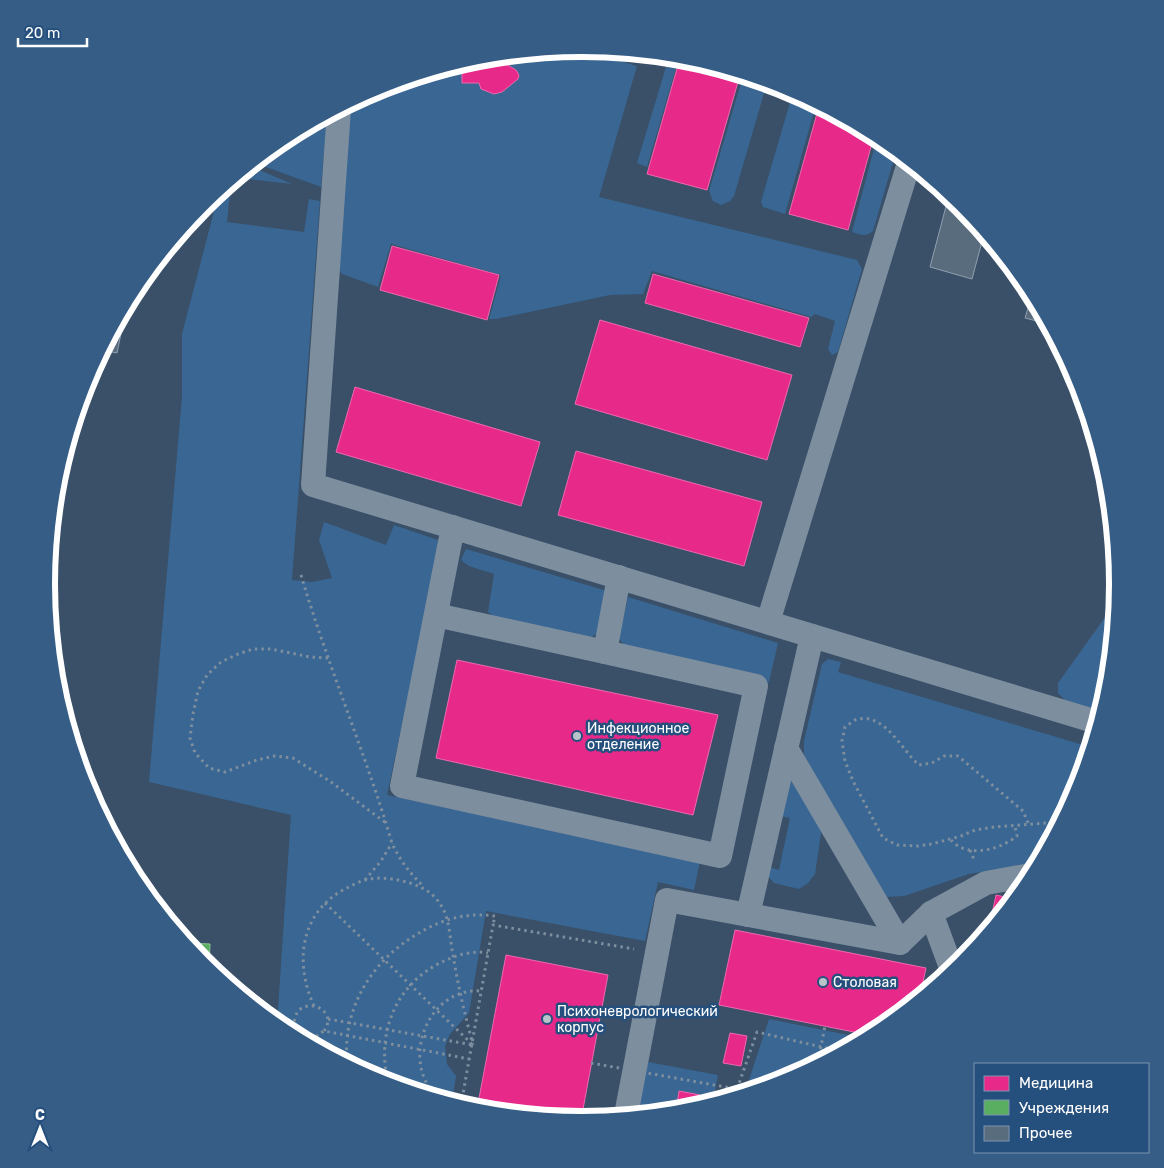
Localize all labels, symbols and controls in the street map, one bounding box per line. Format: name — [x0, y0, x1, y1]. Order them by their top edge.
scale bar — [18, 15, 86, 47]
text: 20 m — [25, 24, 60, 42]
place label: Инфекционное отделение — [587, 720, 690, 753]
marker: Инфекционное отделение — [571, 730, 583, 742]
place label: Столовая — [833, 974, 897, 991]
marker: Столовая — [817, 976, 829, 988]
place label: Психоневрологический корпус — [557, 1003, 718, 1036]
marker: Психоневрологический корпус — [541, 1013, 553, 1025]
legend — [974, 1063, 1149, 1153]
text: Медицина — [1019, 1074, 1093, 1092]
text: Учреждения — [1019, 1099, 1109, 1117]
north arrow — [15, 1103, 65, 1153]
text: С — [35, 1107, 45, 1124]
text: Прочее — [1019, 1124, 1072, 1142]

